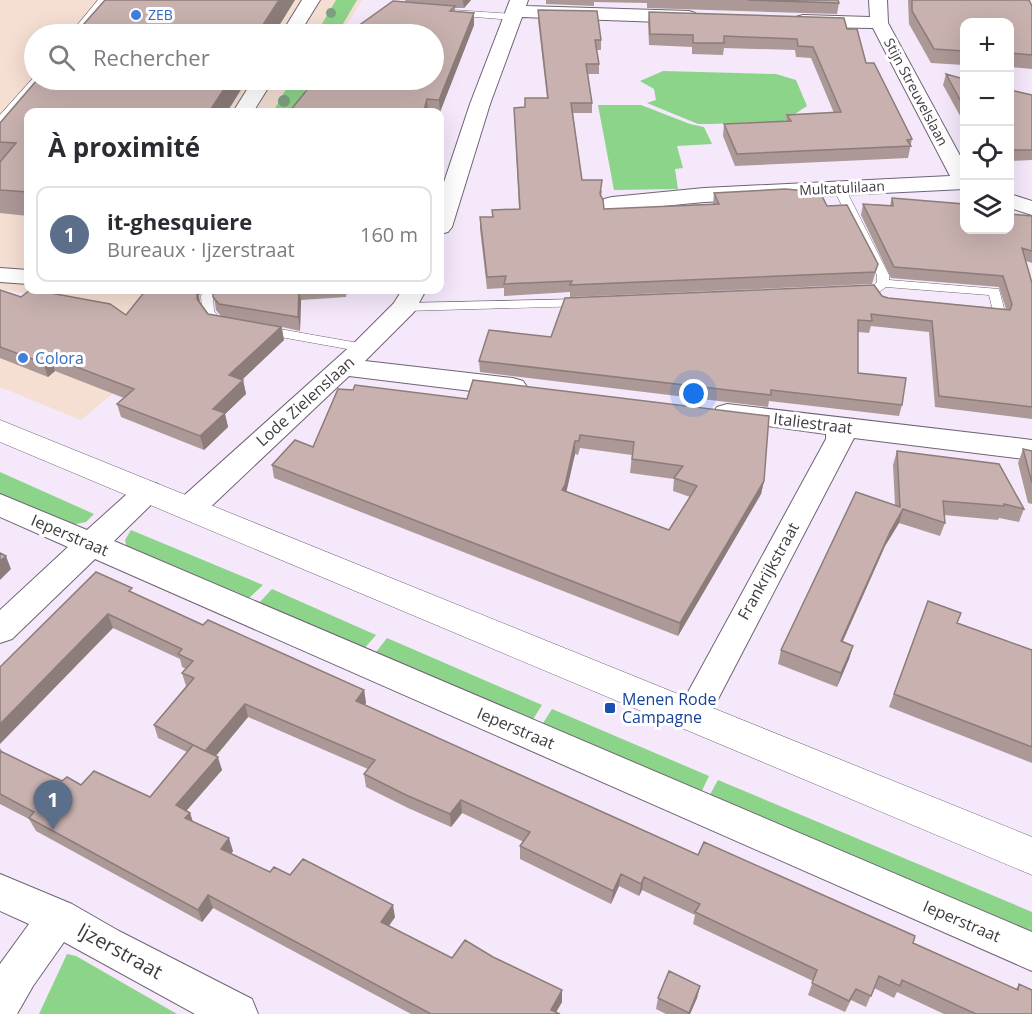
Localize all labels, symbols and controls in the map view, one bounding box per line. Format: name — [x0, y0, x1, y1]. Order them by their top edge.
place label: ZEB — [148, 5, 173, 24]
marker: ZEB — [129, 8, 143, 22]
map controls — [960, 18, 1014, 234]
button: + — [960, 18, 1014, 72]
search box — [24, 24, 444, 90]
street label: Stijn Streuvelslaan — [880, 35, 953, 149]
icon: search — [45, 41, 78, 74]
text: Rechercher — [93, 42, 210, 72]
button: − — [960, 72, 1014, 126]
button: locate — [960, 126, 1014, 180]
text: À proximité — [48, 129, 200, 165]
street label: Multatulilaan — [799, 176, 885, 199]
button: layers — [960, 180, 1014, 234]
text: it-ghesquiere — [107, 206, 252, 236]
text: 1 — [64, 221, 75, 248]
text: 160 m — [360, 221, 418, 248]
text: Bureaux · Ijzerstraat — [107, 236, 295, 263]
place label: Colora — [35, 347, 84, 369]
marker: Colora — [16, 351, 30, 365]
street label: Lode Zielenslaan — [251, 351, 359, 451]
your location — [679, 379, 708, 408]
street label: Italiestraat — [772, 407, 854, 439]
street label: Ieperstraat — [28, 509, 112, 561]
street label: Frankrijkstraat — [732, 518, 804, 624]
place label: Menen Rode Campagne — [622, 688, 716, 728]
marker: Menen Rode Campagne — [603, 701, 617, 715]
street label: Ieperstraat — [474, 702, 558, 754]
pin: 1 — [34, 780, 72, 830]
street label: Ieperstraat — [920, 895, 1004, 947]
street label: Ijzerstraat — [73, 916, 168, 985]

